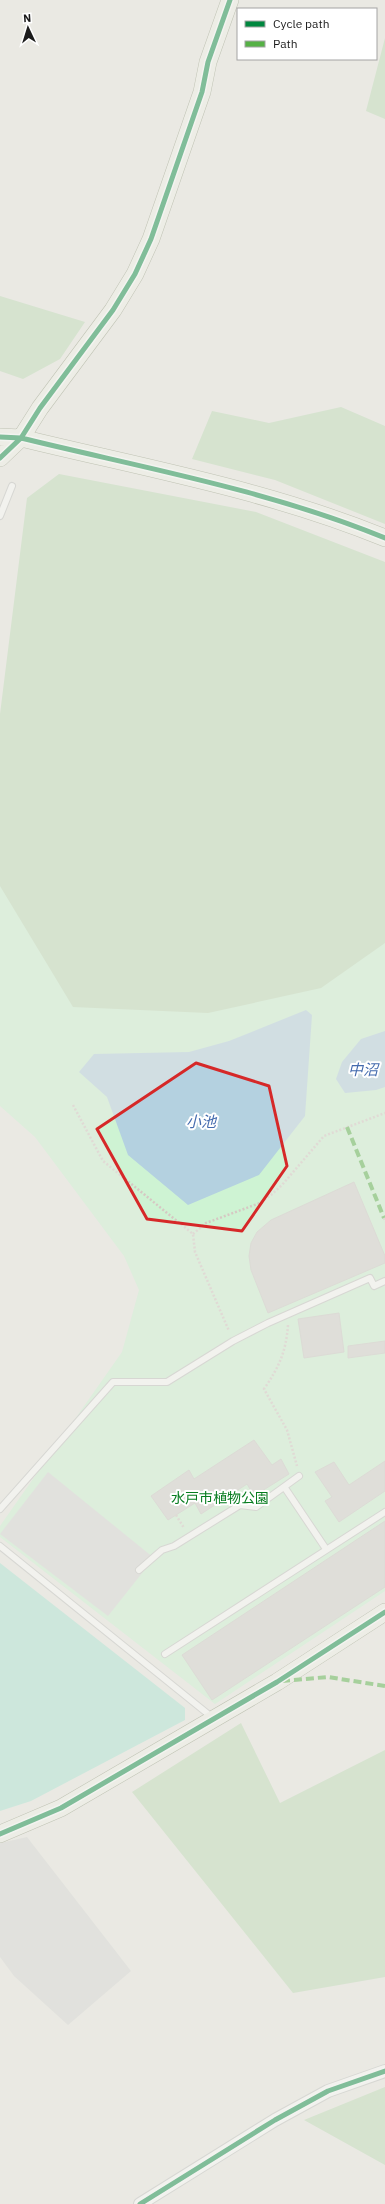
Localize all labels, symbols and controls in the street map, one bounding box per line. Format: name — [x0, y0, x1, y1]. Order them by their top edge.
north arrow — [8, 8, 48, 48]
legend — [237, 8, 377, 60]
text: N — [23, 11, 32, 25]
text: Cycle path — [273, 16, 330, 31]
text: Path — [273, 36, 298, 51]
water label: 中沼 — [348, 1060, 380, 1079]
water label: 小池 — [186, 1112, 218, 1131]
park label: 水戸市植物公園 — [171, 1489, 269, 1507]

